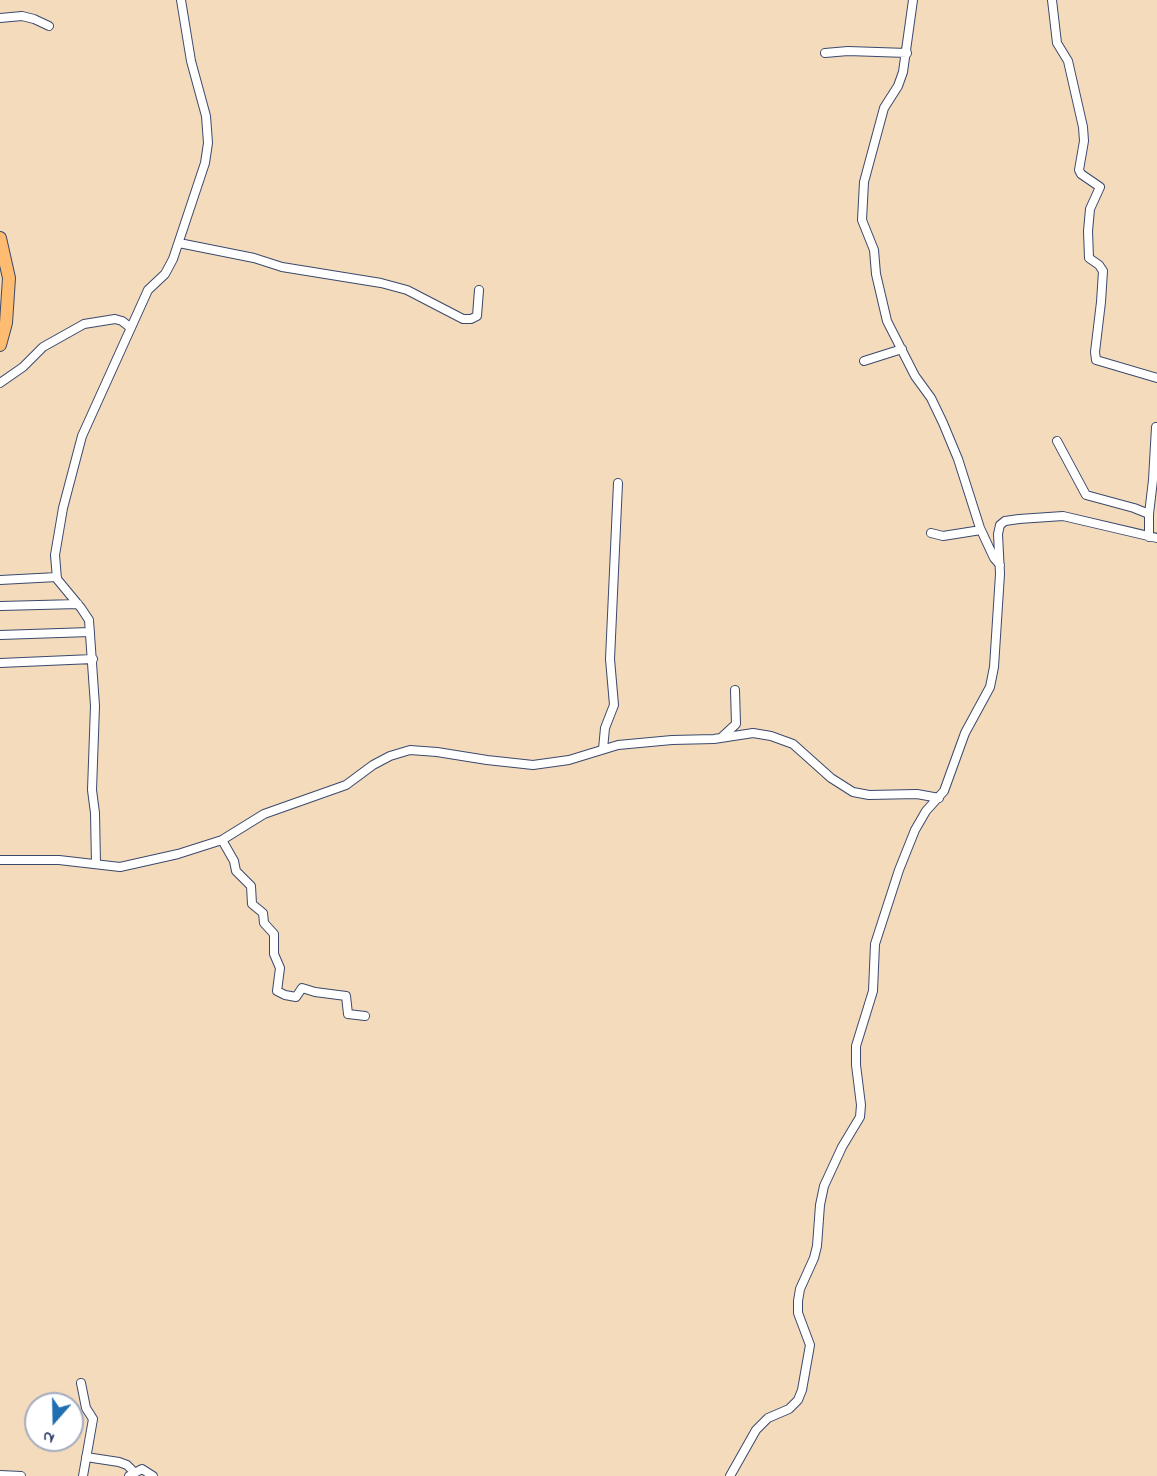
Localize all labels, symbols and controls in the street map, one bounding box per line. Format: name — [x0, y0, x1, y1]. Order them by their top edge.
north arrow — [24, 1392, 84, 1452]
text: N — [39, 1424, 58, 1450]

